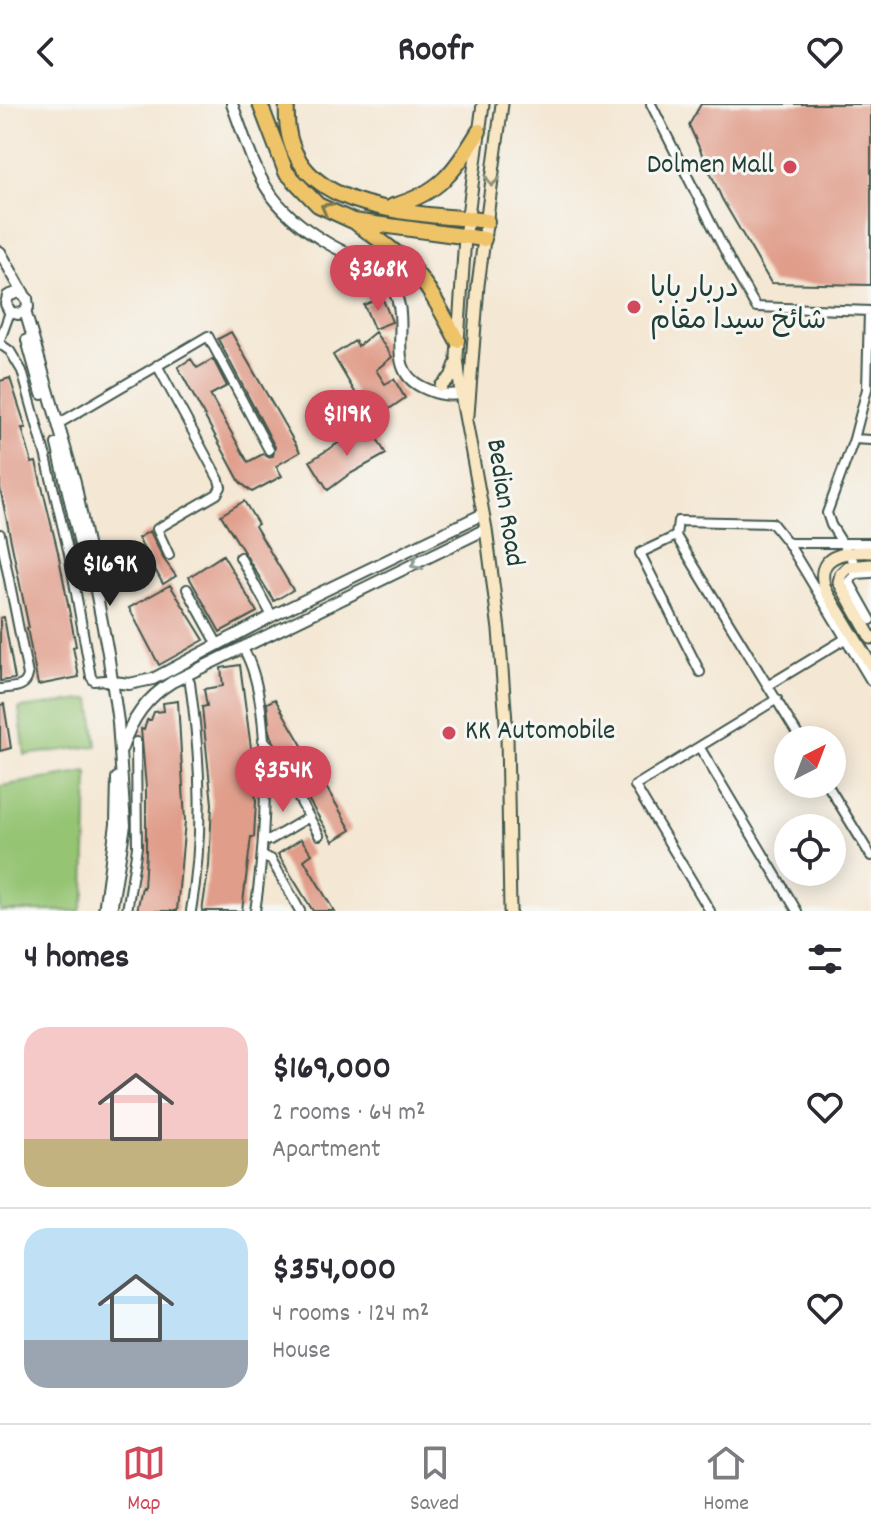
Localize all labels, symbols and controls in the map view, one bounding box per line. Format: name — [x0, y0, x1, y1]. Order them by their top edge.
text: Roofr — [398, 26, 473, 78]
icon: back — [24, 30, 68, 74]
icon: heart — [803, 30, 847, 74]
place label: Dolmen Mall — [647, 147, 774, 187]
marker: Dolmen Mall — [781, 158, 799, 176]
one-way arrow — [484, 174, 501, 188]
one-way arrow — [320, 203, 334, 218]
pin: $368K — [322, 245, 434, 313]
text: $368K — [348, 252, 408, 289]
place label: دربار بابا شائخ سیدا مقام — [650, 271, 826, 343]
marker: دربار بابا شائخ سیدا مقام — [625, 298, 643, 316]
pin: $119K — [291, 390, 403, 458]
text: $119K — [323, 397, 371, 434]
street label: Bedian Road — [473, 436, 533, 570]
pin: $169K — [54, 540, 166, 608]
text: $169K — [82, 547, 138, 584]
one-way arrow — [409, 554, 424, 570]
place label: KK Automobile — [465, 713, 615, 753]
marker: KK Automobile — [440, 724, 458, 742]
north arrow — [774, 726, 846, 798]
map controls — [774, 726, 846, 886]
pin: $354K — [227, 746, 339, 814]
text: $354K — [253, 753, 313, 790]
button: locate — [774, 814, 846, 886]
text: 4 homes — [24, 935, 129, 984]
icon: filters — [803, 937, 847, 981]
text: $169,000 — [272, 1046, 391, 1095]
icon: home — [88, 1059, 184, 1155]
icon: heart — [803, 1085, 847, 1129]
text: 2 rooms · 64 m² — [272, 1095, 426, 1132]
text: Apartment — [272, 1132, 381, 1169]
text: $354,000 — [272, 1247, 396, 1296]
icon: home — [88, 1260, 184, 1356]
icon: heart — [803, 1286, 847, 1330]
text: 4 rooms · 124 m² — [272, 1296, 429, 1333]
text: House — [272, 1333, 330, 1370]
tab: Map — [122, 1441, 166, 1520]
tab: Saved — [410, 1441, 459, 1520]
tab: Home — [703, 1441, 749, 1520]

